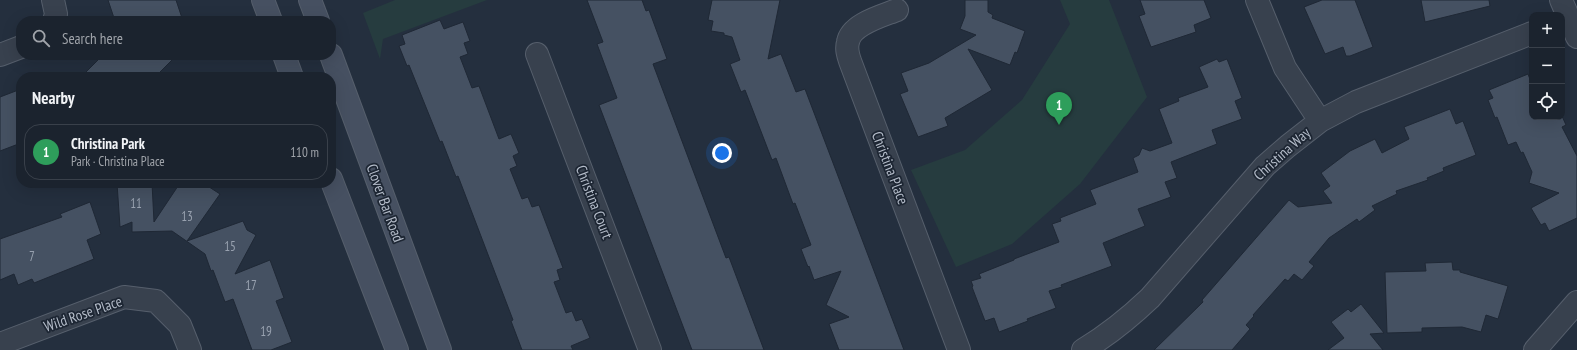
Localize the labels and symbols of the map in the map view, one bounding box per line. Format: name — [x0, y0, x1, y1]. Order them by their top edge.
pin: 1 — [1046, 92, 1072, 125]
street label: Christina Way — [1249, 123, 1314, 184]
street label: Christina Place — [868, 129, 913, 207]
your location — [712, 143, 732, 163]
street label: Clover Bar Road — [363, 161, 408, 245]
street label: Christina Court — [572, 162, 617, 241]
house number: 11 — [130, 195, 142, 212]
house number: 13 — [181, 208, 193, 225]
house number: 15 — [224, 238, 236, 255]
house number: 7 — [29, 248, 35, 265]
house number: 17 — [245, 277, 257, 294]
street label: Wild Rose Place — [41, 291, 125, 336]
house number: 19 — [260, 323, 272, 340]

